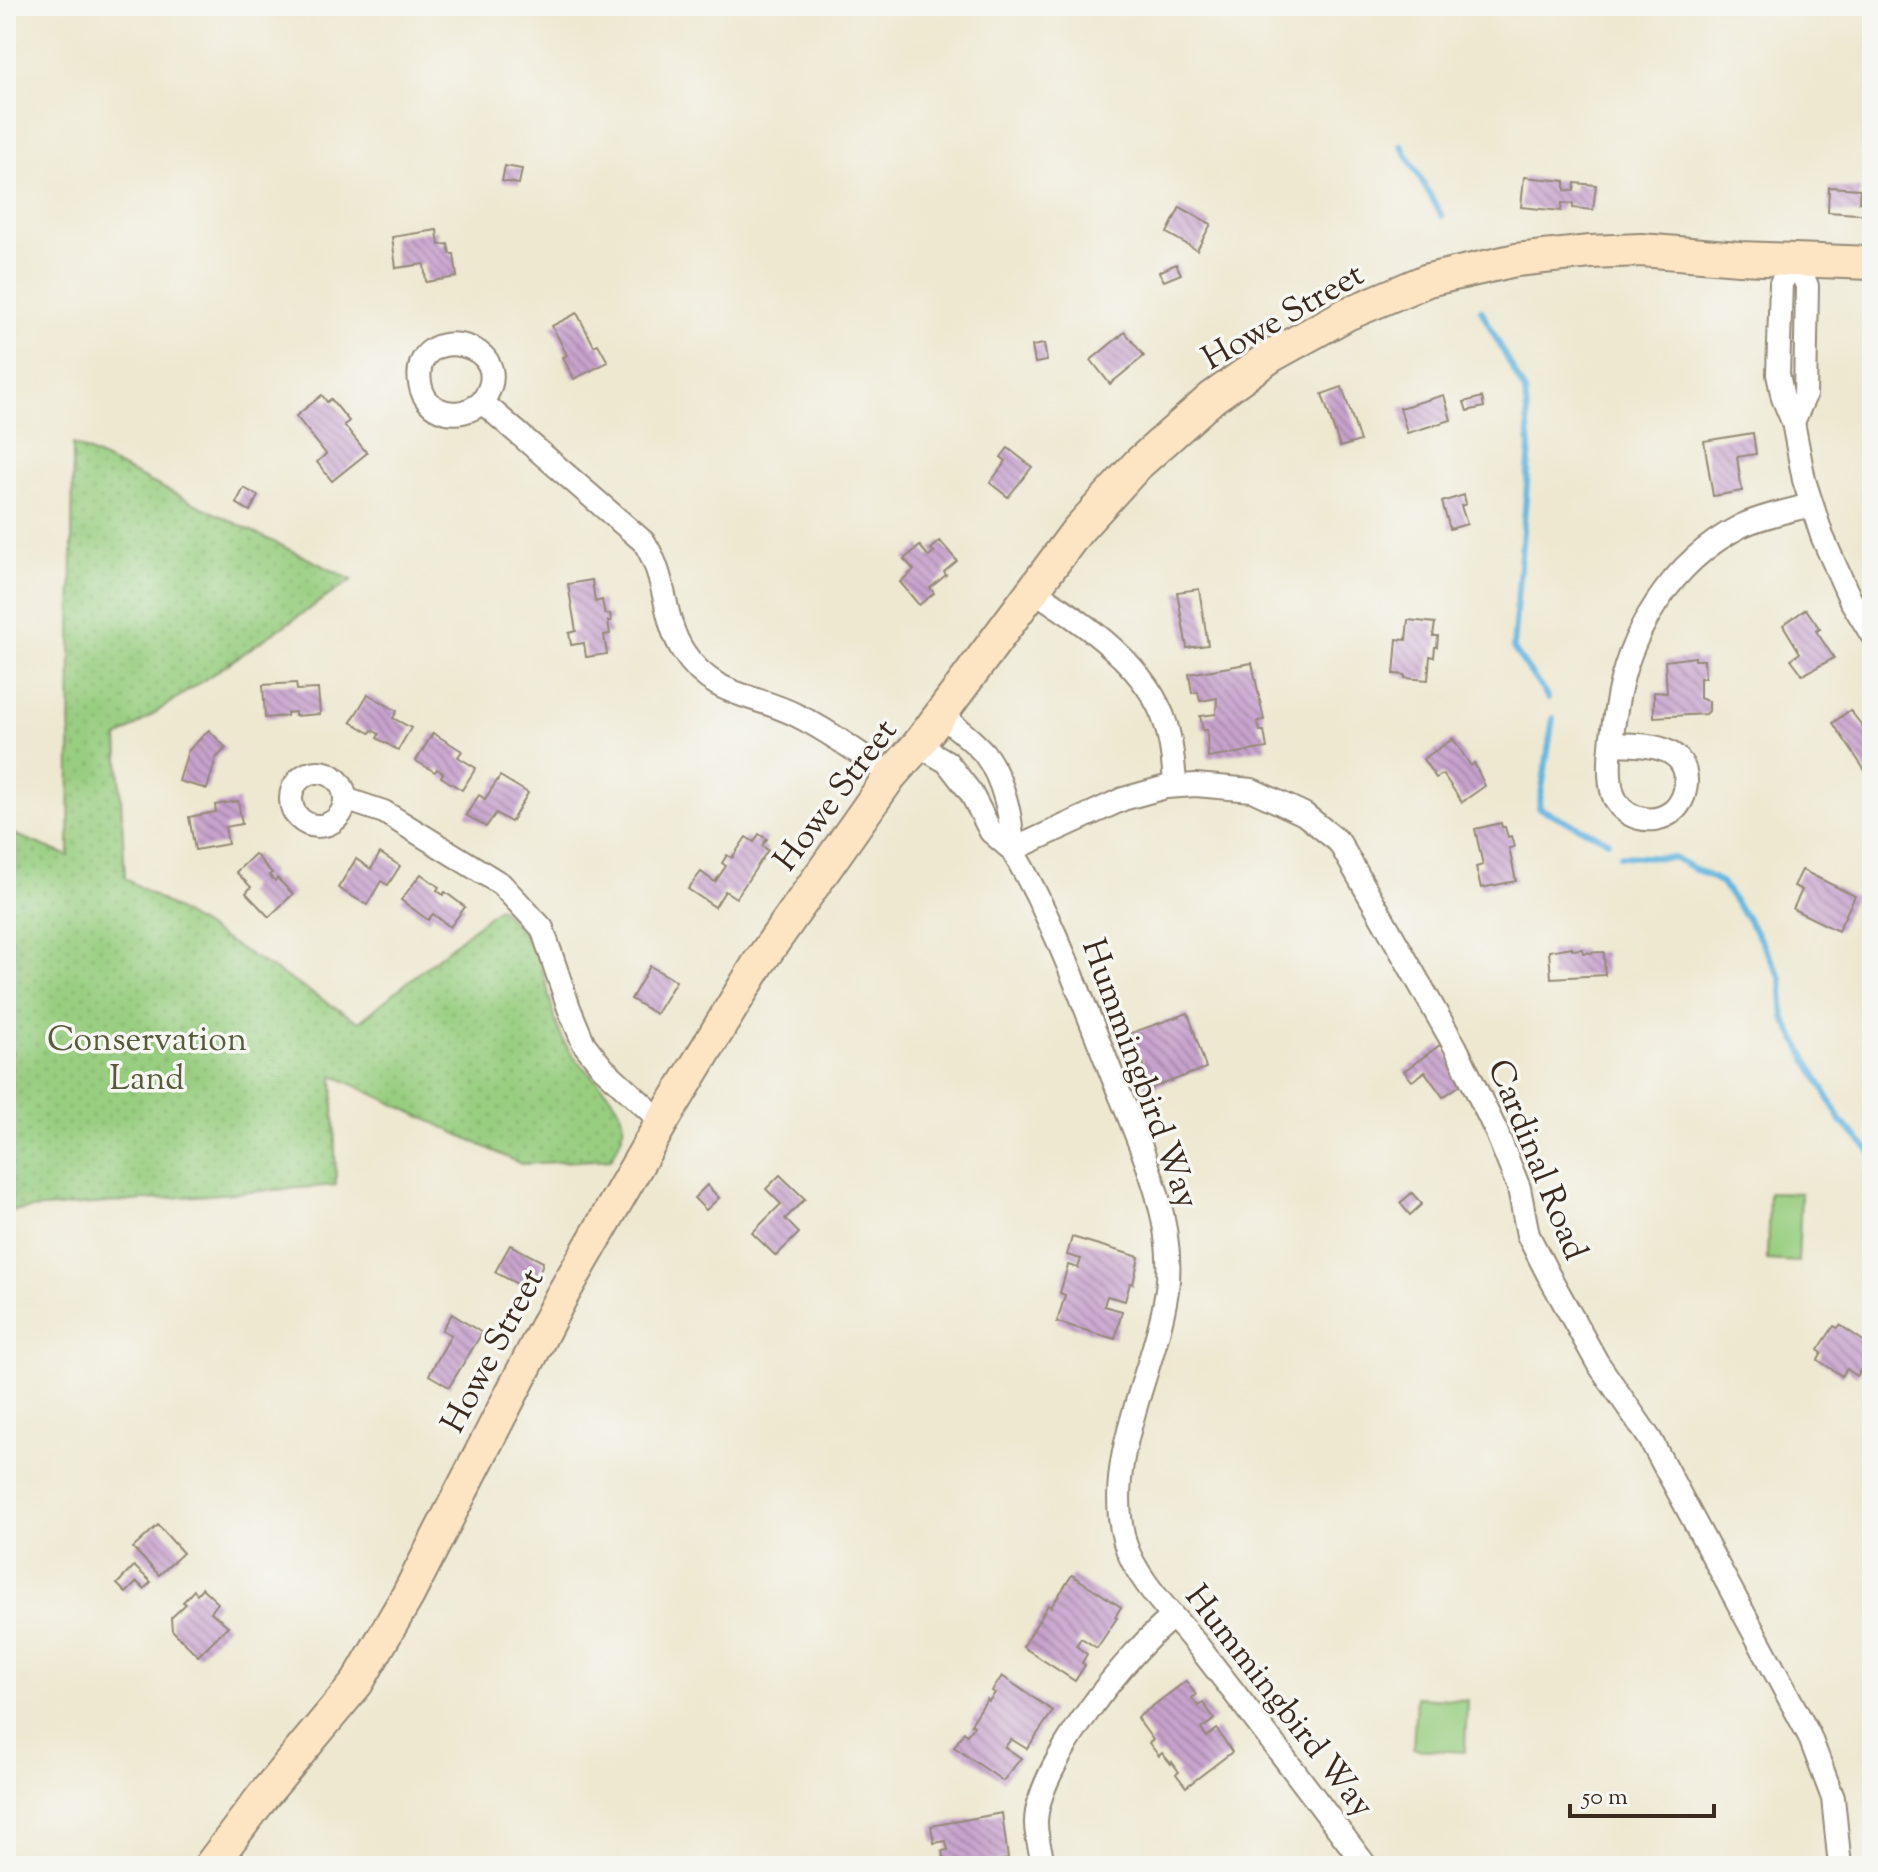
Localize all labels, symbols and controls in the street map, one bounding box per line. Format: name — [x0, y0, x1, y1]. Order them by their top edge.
street label: Howe Street — [1194, 252, 1374, 384]
street label: Howe Street — [763, 709, 911, 883]
street label: Hummingbird Way — [1067, 933, 1210, 1216]
park label: Conservation Land — [47, 1017, 247, 1105]
street label: Cardinal Road — [1473, 1053, 1598, 1268]
street label: Howe Street — [430, 1260, 558, 1443]
street label: Hummingbird Way — [1172, 1575, 1385, 1829]
scale bar — [1570, 1768, 1714, 1818]
text: 50 m — [1580, 1781, 1628, 1815]

